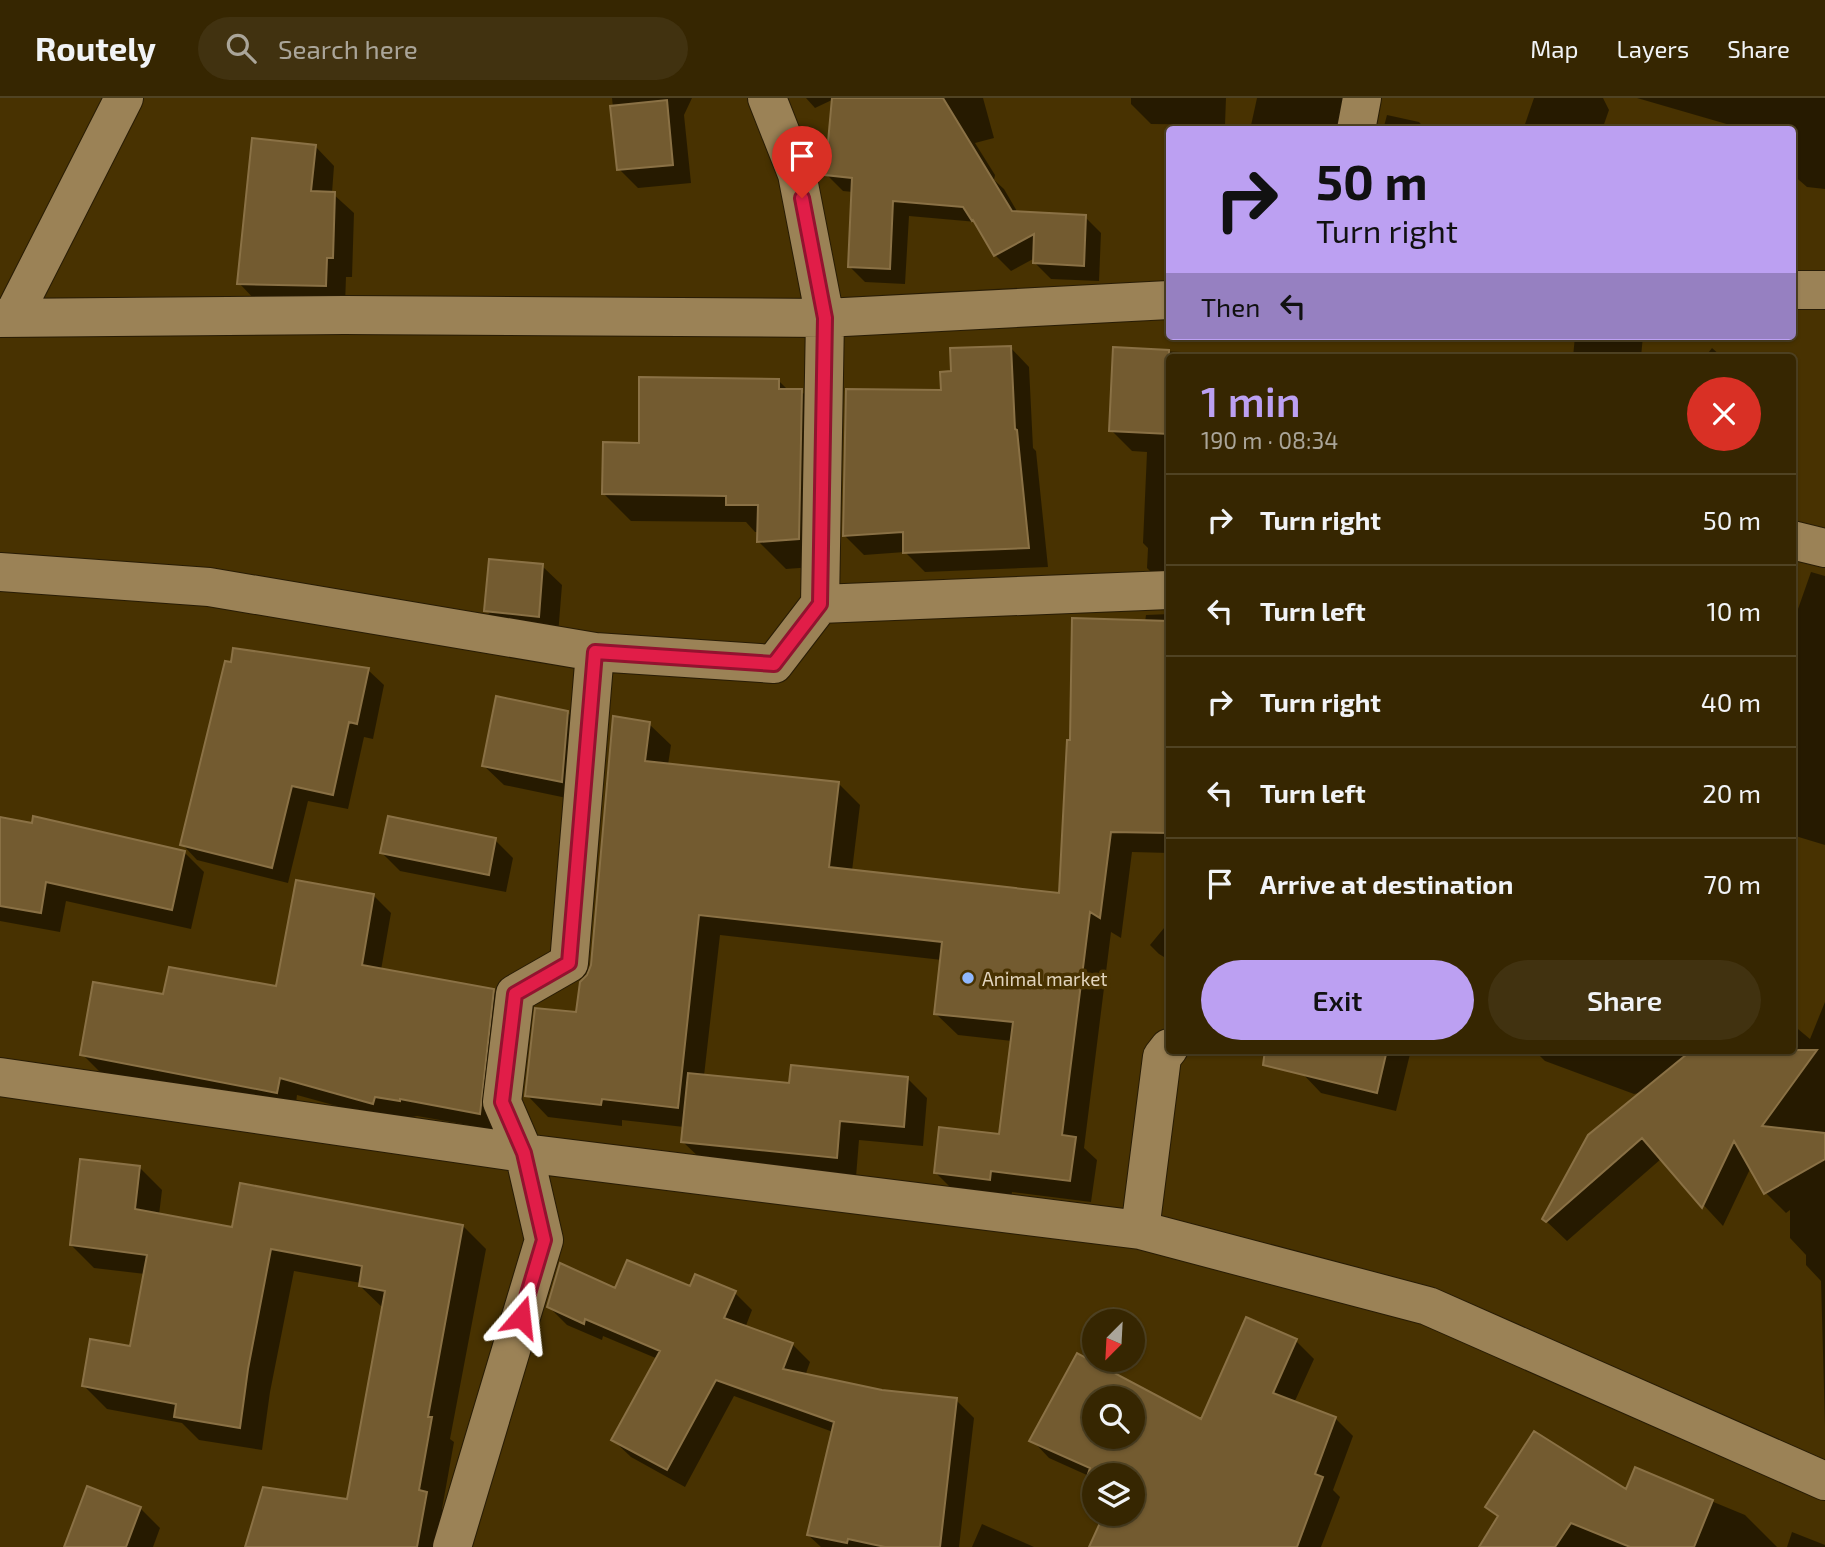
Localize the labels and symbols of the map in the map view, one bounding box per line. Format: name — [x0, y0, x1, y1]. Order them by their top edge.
pin — [772, 126, 832, 198]
place label: Animal market — [982, 967, 1108, 990]
marker: Animal market — [960, 970, 976, 986]
position arrow — [484, 1280, 558, 1354]
north arrow — [1082, 1309, 1144, 1372]

